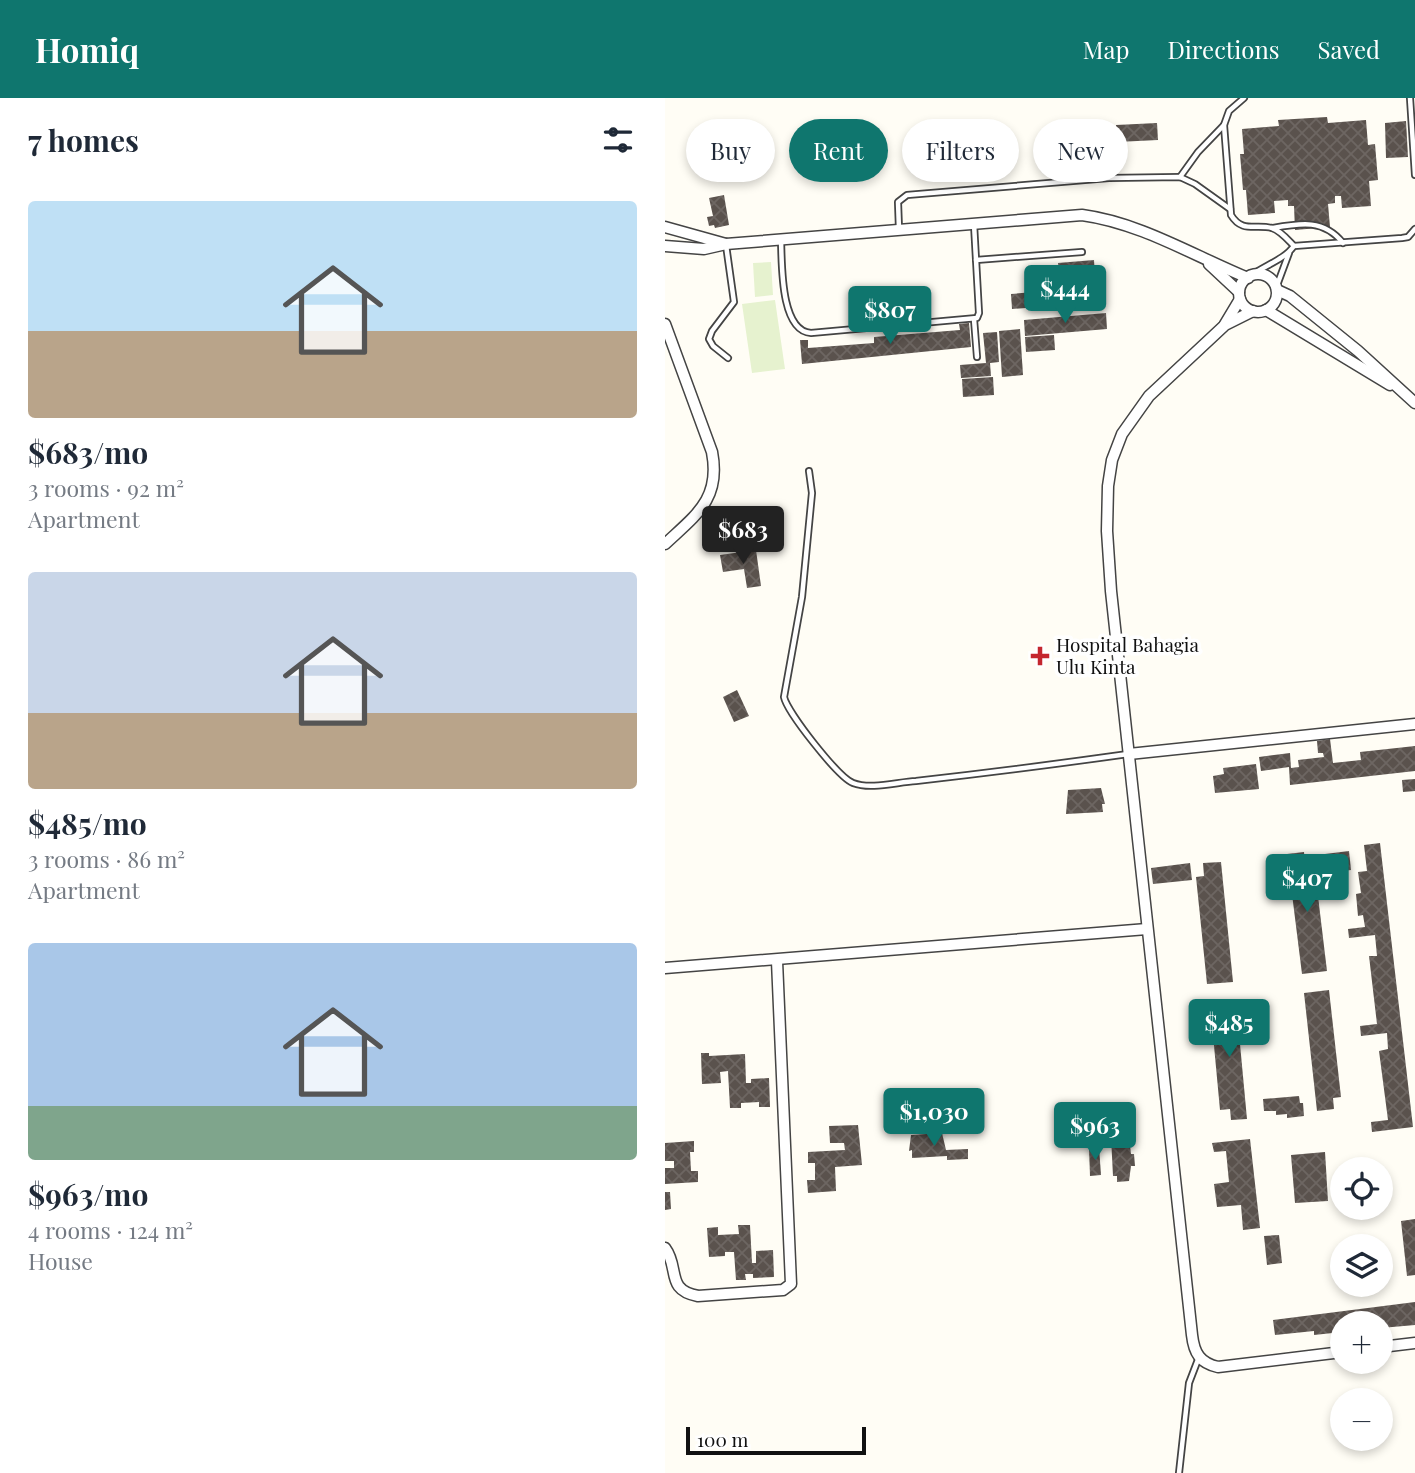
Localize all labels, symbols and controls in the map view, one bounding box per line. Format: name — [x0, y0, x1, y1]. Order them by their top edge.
text: Homiq — [35, 27, 139, 71]
text: Map — [1083, 33, 1129, 65]
text: Directions — [1167, 33, 1280, 65]
text: Saved — [1318, 33, 1380, 65]
chip: Buy — [686, 119, 775, 182]
chip: Rent — [789, 119, 888, 182]
chip: Filters — [902, 119, 1019, 182]
chip: New — [1033, 119, 1128, 182]
text: 7 homes — [28, 120, 139, 160]
icon: filters — [599, 121, 637, 159]
icon: home — [270, 247, 396, 373]
pin: $444 — [1024, 266, 1106, 325]
text: $444 — [1040, 272, 1090, 303]
pin: $807 — [849, 286, 931, 346]
text: $807 — [864, 293, 916, 324]
text: $683/mo — [28, 432, 148, 472]
text: 3 rooms · 92 m² — [28, 472, 184, 503]
text: Apartment — [28, 503, 140, 534]
pin: $683 — [702, 506, 784, 566]
text: $683 — [718, 513, 768, 544]
icon: home — [270, 618, 396, 744]
place label: Hospital Bahagia Ulu Kinta — [1056, 631, 1199, 679]
marker: Hospital Bahagia Ulu Kinta — [1030, 646, 1050, 666]
text: $485/mo — [28, 803, 147, 843]
text: 3 rooms · 86 m² — [28, 843, 185, 874]
pin: $407 — [1266, 854, 1348, 914]
text: $407 — [1282, 861, 1332, 892]
text: Apartment — [28, 874, 140, 905]
icon: home — [270, 989, 396, 1115]
pin: $485 — [1188, 1000, 1270, 1059]
text: $485 — [1205, 1006, 1253, 1037]
pin: $1,030 — [877, 1088, 991, 1148]
text: $1,030 — [899, 1095, 969, 1126]
pin: $963 — [1054, 1102, 1136, 1162]
text: $963 — [1070, 1109, 1120, 1140]
map controls — [1330, 1157, 1393, 1451]
button: locate — [1330, 1157, 1393, 1220]
text: $963/mo — [28, 1174, 148, 1214]
text: 4 rooms · 124 m² — [28, 1214, 193, 1245]
button: layers — [1330, 1234, 1393, 1297]
text: House — [28, 1245, 93, 1276]
button: + — [1330, 1311, 1393, 1374]
button: − — [1330, 1388, 1393, 1451]
scale bar — [686, 1424, 866, 1456]
text: 100 m — [697, 1426, 748, 1452]

